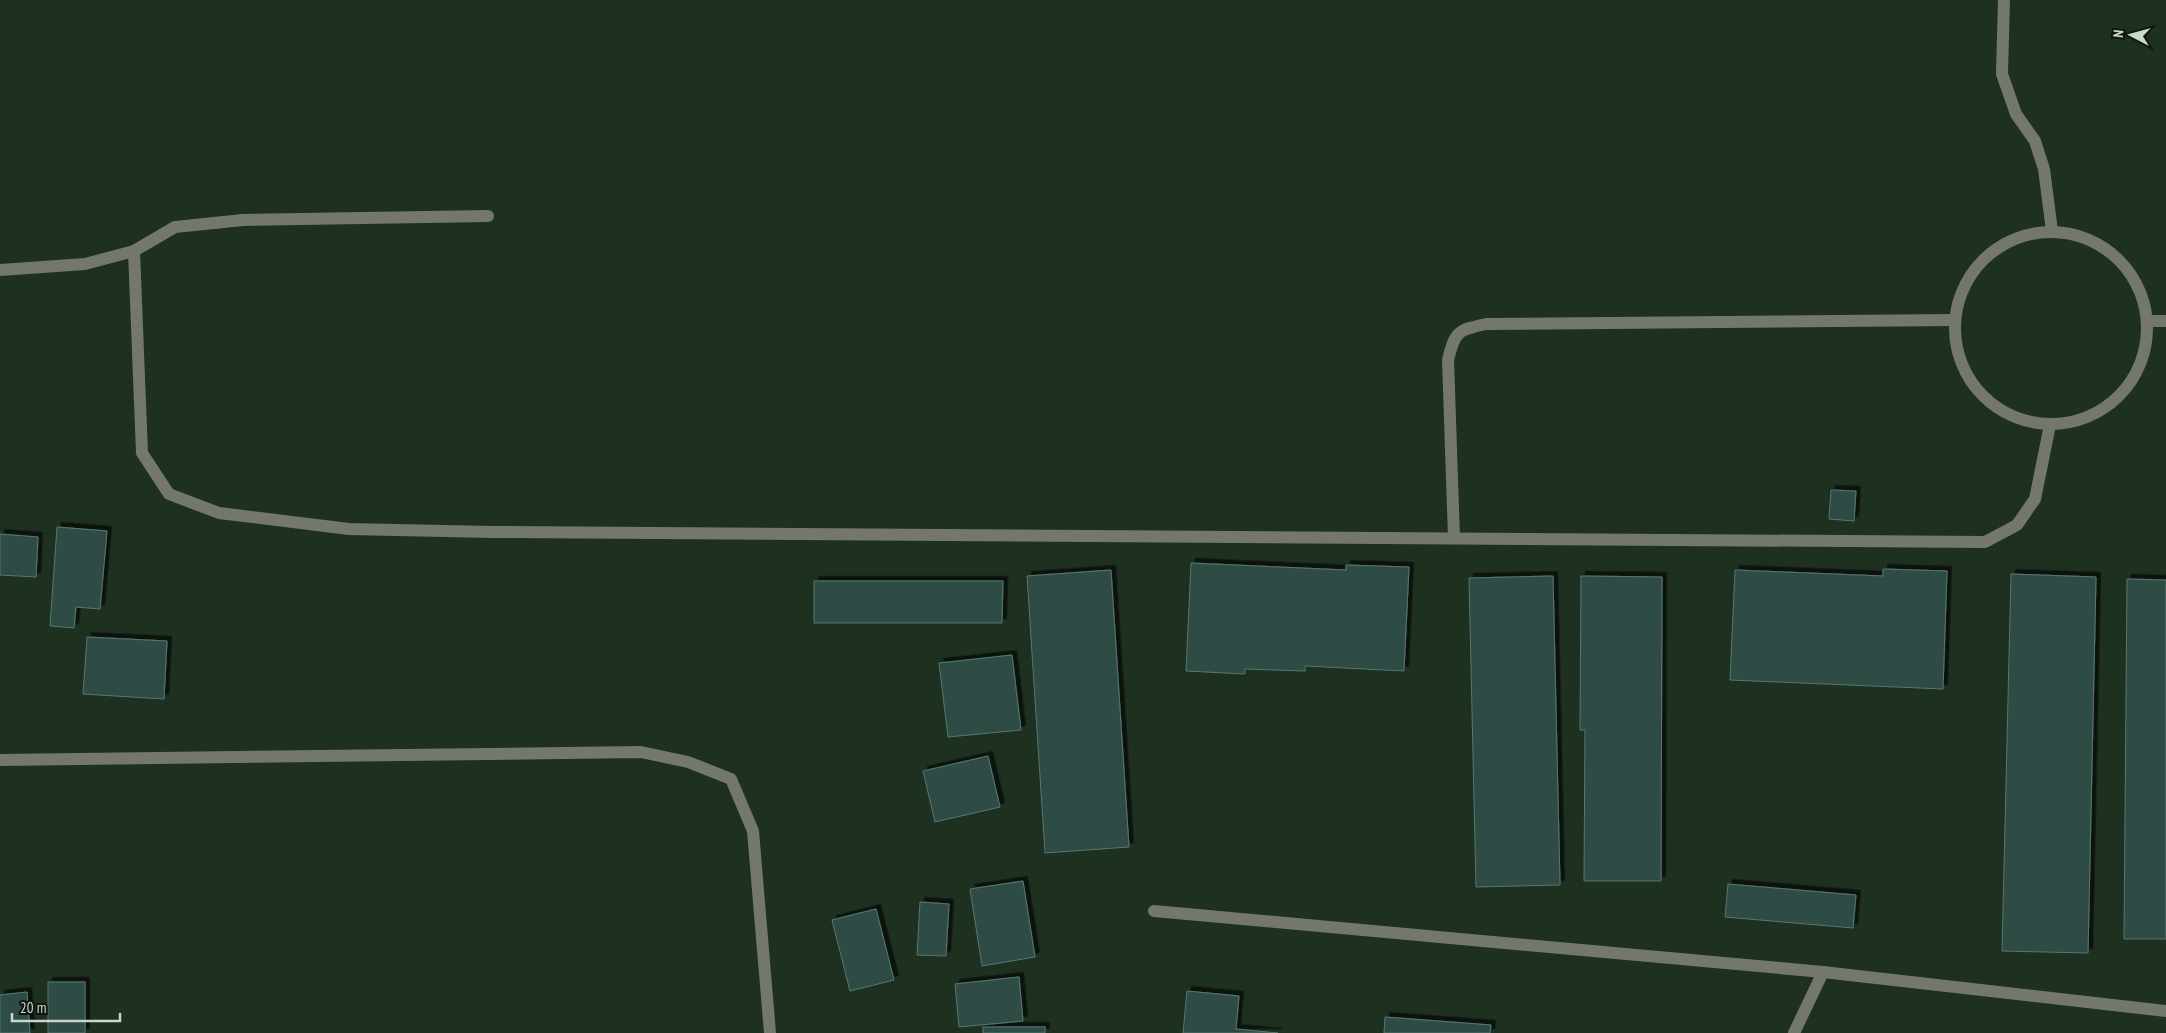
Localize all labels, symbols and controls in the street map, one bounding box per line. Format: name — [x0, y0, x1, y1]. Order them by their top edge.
north arrow — [2106, 10, 2156, 60]
text: N — [2109, 29, 2127, 38]
scale bar — [12, 990, 120, 1022]
text: 20 m — [20, 998, 46, 1017]

